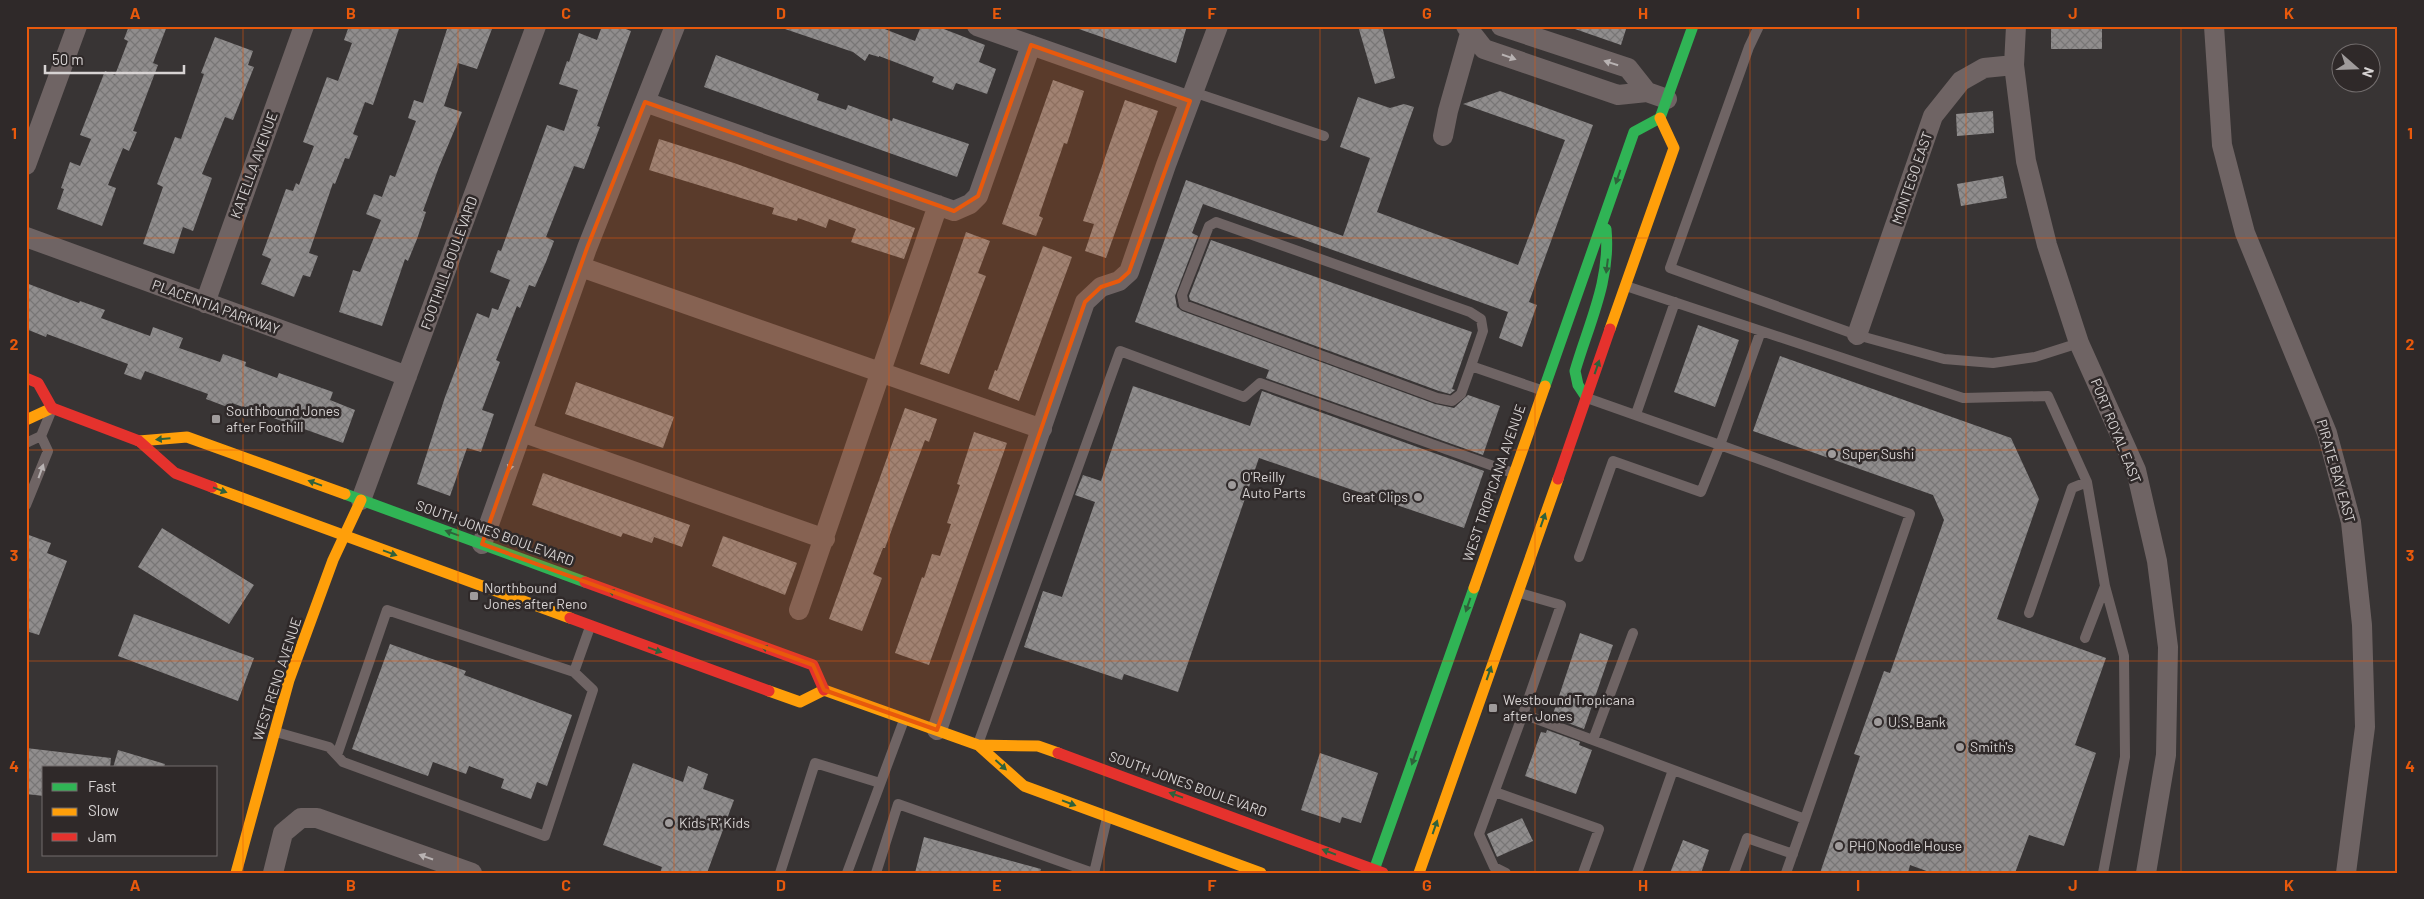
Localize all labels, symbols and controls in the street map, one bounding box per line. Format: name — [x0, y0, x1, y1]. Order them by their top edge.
text: A — [130, 3, 141, 22]
text: B — [346, 3, 356, 22]
text: C — [561, 3, 571, 22]
text: D — [776, 3, 786, 22]
text: E — [992, 3, 1002, 22]
text: F — [1208, 3, 1217, 22]
text: G — [1422, 3, 1432, 22]
text: H — [1638, 3, 1648, 22]
text: I — [1856, 3, 1860, 22]
text: J — [2068, 3, 2078, 22]
text: K — [2284, 3, 2294, 22]
scale bar — [45, 42, 184, 74]
north arrow — [2332, 42, 2382, 92]
text: 50 m — [52, 50, 84, 68]
one-way arrow — [1502, 53, 1517, 61]
one-way arrow — [1603, 58, 1618, 66]
text: N — [2359, 65, 2378, 80]
street label: KATELLA AVENUE — [226, 109, 281, 220]
text: 1 — [11, 123, 17, 142]
text: 1 — [2407, 123, 2413, 142]
street label: MONTEGO EAST — [1888, 129, 1935, 226]
one-way arrow — [1614, 170, 1621, 185]
street label: FOOTHILL BOULEVARD — [417, 194, 481, 332]
one-way arrow — [1603, 258, 1611, 274]
street label: PLACENTIA PARKWAY — [150, 276, 282, 338]
text: 2 — [10, 334, 19, 353]
text: 2 — [2406, 334, 2415, 353]
one-way arrow — [1593, 359, 1601, 374]
street label: PORT ROYAL EAST — [2088, 376, 2145, 486]
place label: Southbound Jones after Foothill — [226, 402, 340, 435]
street label: WEST TROPICANA AVENUE — [1459, 402, 1528, 564]
marker: Southbound Jones after Foothill — [210, 413, 222, 425]
street label: PIRATE BAY EAST — [2314, 417, 2359, 525]
one-way arrow — [155, 435, 171, 443]
place label: Super Sushi — [1842, 445, 1914, 462]
marker: Super Sushi — [1826, 448, 1838, 460]
one-way arrow — [507, 457, 514, 472]
one-way arrow — [37, 463, 45, 478]
place label: O'Reilly Auto Parts — [1242, 468, 1306, 501]
one-way arrow — [307, 479, 322, 487]
marker: O'Reilly Auto Parts — [1226, 479, 1238, 491]
one-way arrow — [213, 487, 228, 494]
place label: Great Clips — [1342, 488, 1408, 505]
marker: Great Clips — [1412, 491, 1424, 503]
street label: SOUTH JONES BOULEVARD — [414, 496, 577, 569]
one-way arrow — [1539, 512, 1547, 527]
one-way arrow — [444, 529, 459, 536]
text: 3 — [10, 545, 18, 564]
text: 3 — [2406, 545, 2414, 564]
one-way arrow — [383, 549, 398, 557]
place label: Northbound Jones after Reno — [484, 579, 587, 612]
one-way arrow — [607, 589, 622, 597]
marker: Northbound Jones after Reno — [468, 590, 480, 602]
one-way arrow — [1463, 598, 1471, 613]
street label: WEST RENO AVENUE — [249, 615, 304, 743]
one-way arrow — [760, 645, 775, 652]
one-way arrow — [648, 646, 663, 654]
one-way arrow — [1486, 666, 1493, 681]
place label: Westbound Tropicana after Jones — [1503, 691, 1635, 724]
marker: Westbound Tropicana after Jones — [1487, 702, 1499, 714]
place label: U.S. Bank — [1888, 713, 1946, 730]
marker: U.S. Bank — [1872, 716, 1884, 728]
place label: Smith's — [1970, 738, 2014, 755]
marker: Smith's — [1954, 741, 1966, 753]
street label: SOUTH JONES BOULEVARD — [1107, 747, 1270, 820]
one-way arrow — [1410, 751, 1418, 766]
text: 4 — [9, 756, 19, 775]
text: 4 — [2405, 756, 2415, 775]
one-way arrow — [994, 759, 1006, 771]
legend — [42, 766, 218, 856]
text: Fast — [88, 777, 116, 795]
one-way arrow — [1169, 791, 1184, 798]
one-way arrow — [1062, 799, 1077, 807]
text: Slow — [88, 801, 119, 819]
place label: Kids 'R' Kids — [679, 814, 750, 831]
marker: Kids 'R' Kids — [663, 817, 675, 829]
one-way arrow — [1432, 819, 1439, 834]
text: Jam — [88, 827, 117, 845]
place label: PHO Noodle House — [1849, 837, 1962, 854]
marker: PHO Noodle House — [1833, 840, 1845, 852]
one-way arrow — [1321, 848, 1336, 856]
one-way arrow — [418, 852, 433, 860]
text: A — [130, 875, 141, 894]
text: B — [346, 875, 356, 894]
text: C — [561, 875, 571, 894]
text: D — [776, 875, 786, 894]
text: E — [992, 875, 1002, 894]
text: F — [1208, 875, 1217, 894]
text: G — [1422, 875, 1432, 894]
text: H — [1638, 875, 1648, 894]
text: I — [1856, 875, 1860, 894]
text: J — [2068, 875, 2078, 894]
text: K — [2284, 875, 2294, 894]

